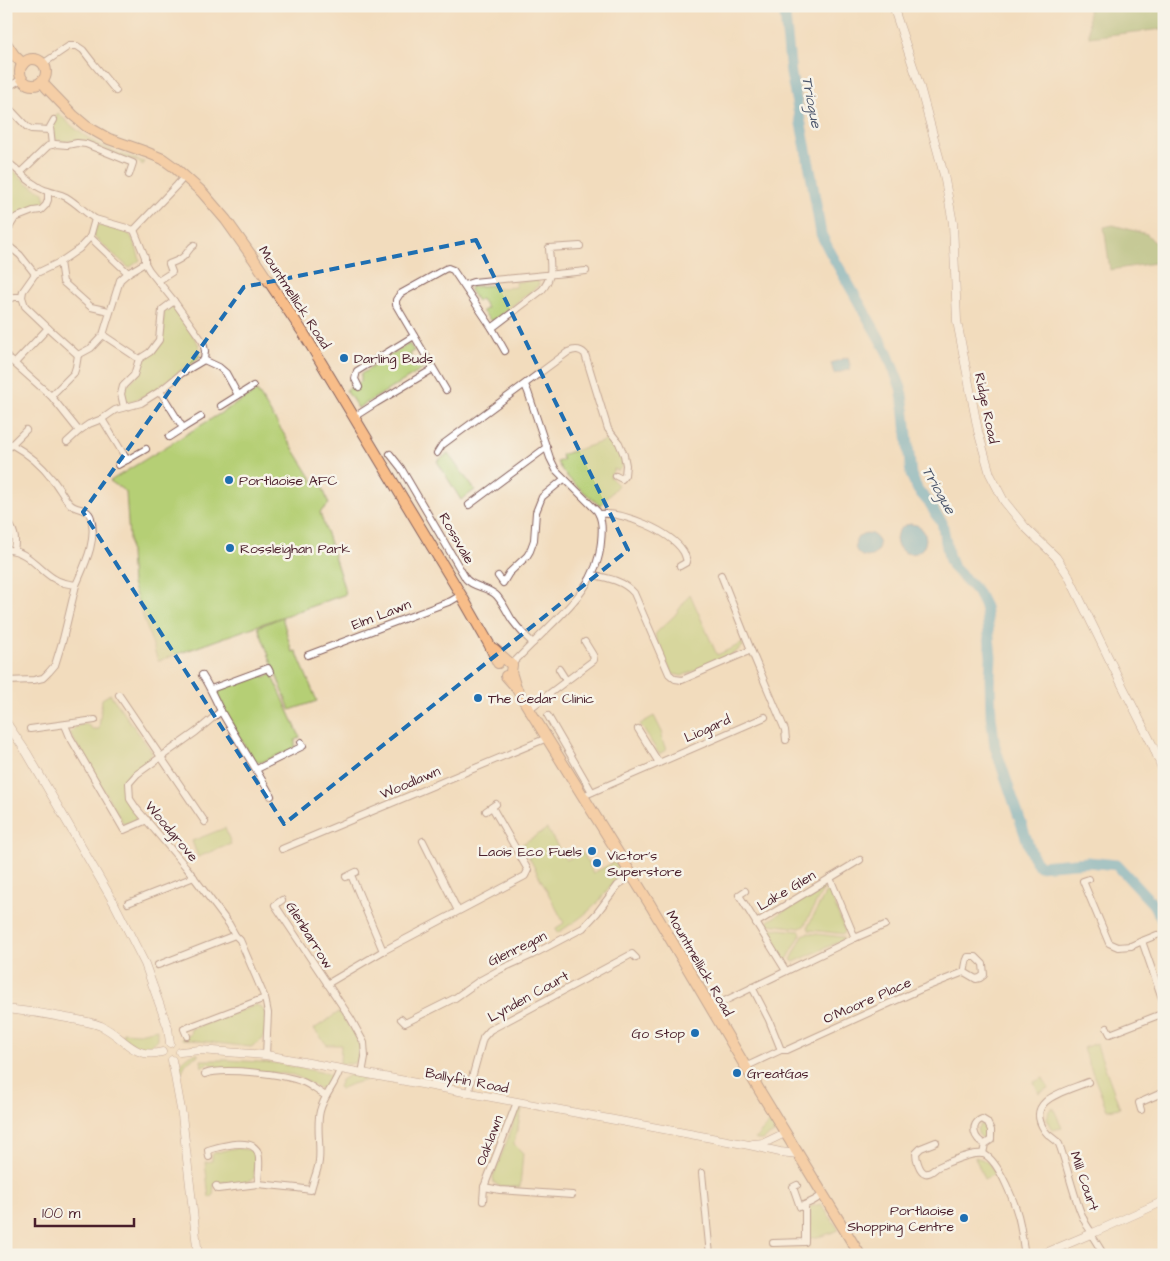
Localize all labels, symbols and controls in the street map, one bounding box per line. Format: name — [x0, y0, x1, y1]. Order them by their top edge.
water label: Triogue — [795, 75, 827, 131]
street label: Mountmellick Road — [253, 242, 335, 353]
place label: Darling Buds — [354, 349, 433, 369]
marker: Darling Buds — [338, 352, 350, 364]
street label: Ridge Road — [969, 371, 1003, 445]
water label: Triogue — [916, 463, 961, 519]
place label: Portlaoise AFC — [239, 471, 337, 491]
marker: Portlaoise AFC — [223, 474, 235, 486]
street label: Rossvale — [433, 509, 479, 568]
place label: Rossleighan Park — [240, 539, 350, 559]
marker: Rossleighan Park — [224, 542, 236, 554]
street label: Elm Lawn — [349, 594, 414, 635]
place label: The Cedar Clinic — [488, 689, 594, 709]
marker: The Cedar Clinic — [472, 692, 484, 704]
street label: Liogard — [681, 710, 734, 748]
street label: Woodlawn — [377, 761, 444, 805]
street label: Woodgrove — [140, 797, 203, 867]
place label: Laois Eco Fuels — [478, 842, 582, 862]
marker: Laois Eco Fuels — [586, 845, 598, 857]
place label: Victor's Superstore — [607, 846, 682, 882]
marker: Victor's Superstore — [591, 857, 603, 869]
street label: Lake Glen — [753, 866, 820, 916]
street label: Glenbarrow — [281, 898, 338, 973]
street label: Mountmellick Road — [661, 907, 738, 1020]
street label: Glenregan — [485, 926, 550, 972]
street label: Lynden Court — [484, 966, 573, 1027]
street label: O'Moore Place — [820, 972, 915, 1029]
place label: Go Stop — [632, 1024, 685, 1044]
marker: Go Stop — [689, 1027, 701, 1039]
street label: Ballyfin Road — [423, 1063, 510, 1099]
place label: GreatGas — [747, 1064, 809, 1084]
marker: GreatGas — [731, 1067, 743, 1079]
street label: Oaklawn — [471, 1112, 509, 1169]
street label: Mill Court — [1065, 1149, 1104, 1214]
scale bar — [35, 1196, 134, 1228]
place label: Portlaoise Shopping Centre — [847, 1201, 954, 1237]
text: 100 m — [42, 1203, 81, 1224]
marker: Portlaoise Shopping Centre — [958, 1212, 970, 1224]

